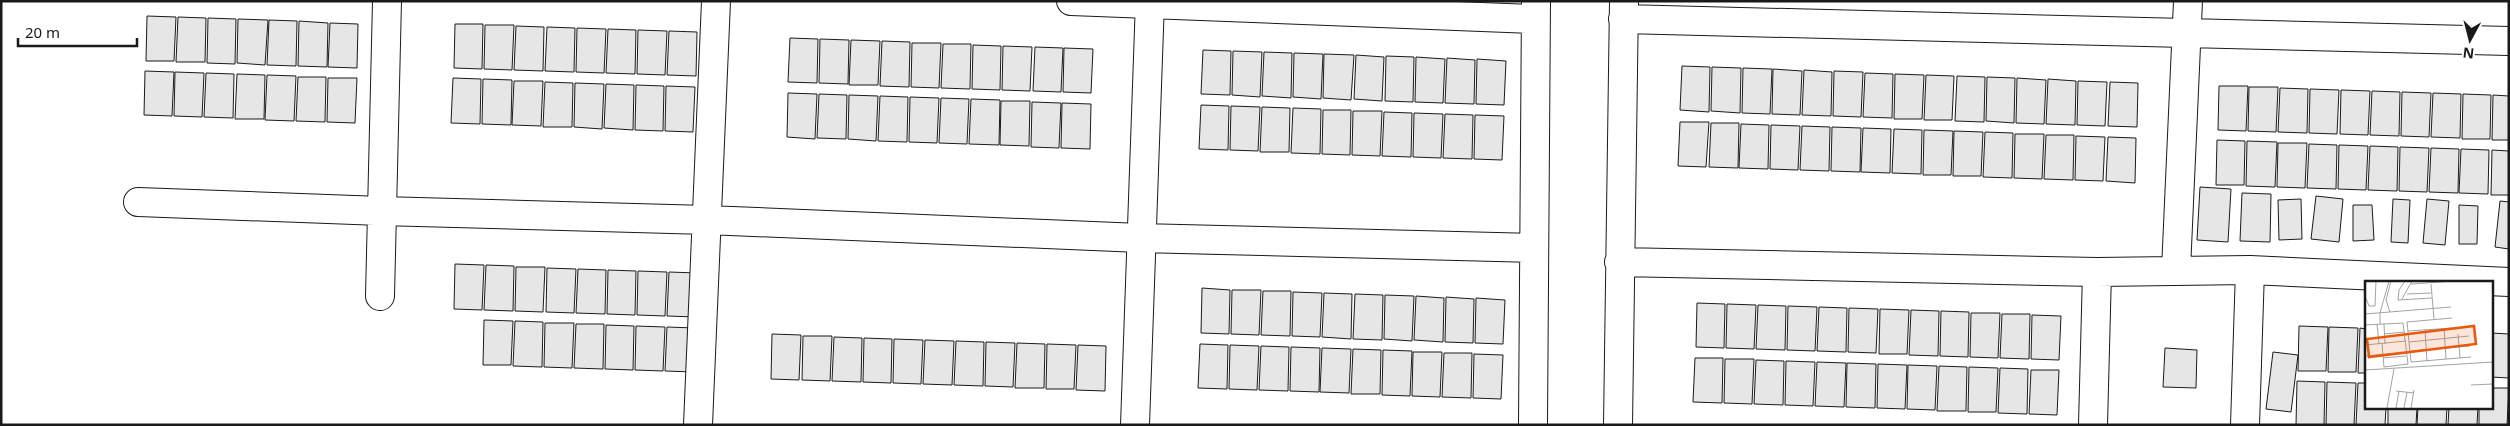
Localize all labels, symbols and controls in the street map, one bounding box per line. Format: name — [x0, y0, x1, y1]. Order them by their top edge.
scale bar — [18, 15, 136, 47]
north arrow — [2445, 15, 2495, 65]
text: 20 m — [25, 22, 60, 42]
text: N — [2462, 43, 2475, 64]
inset map — [2365, 281, 2492, 408]

